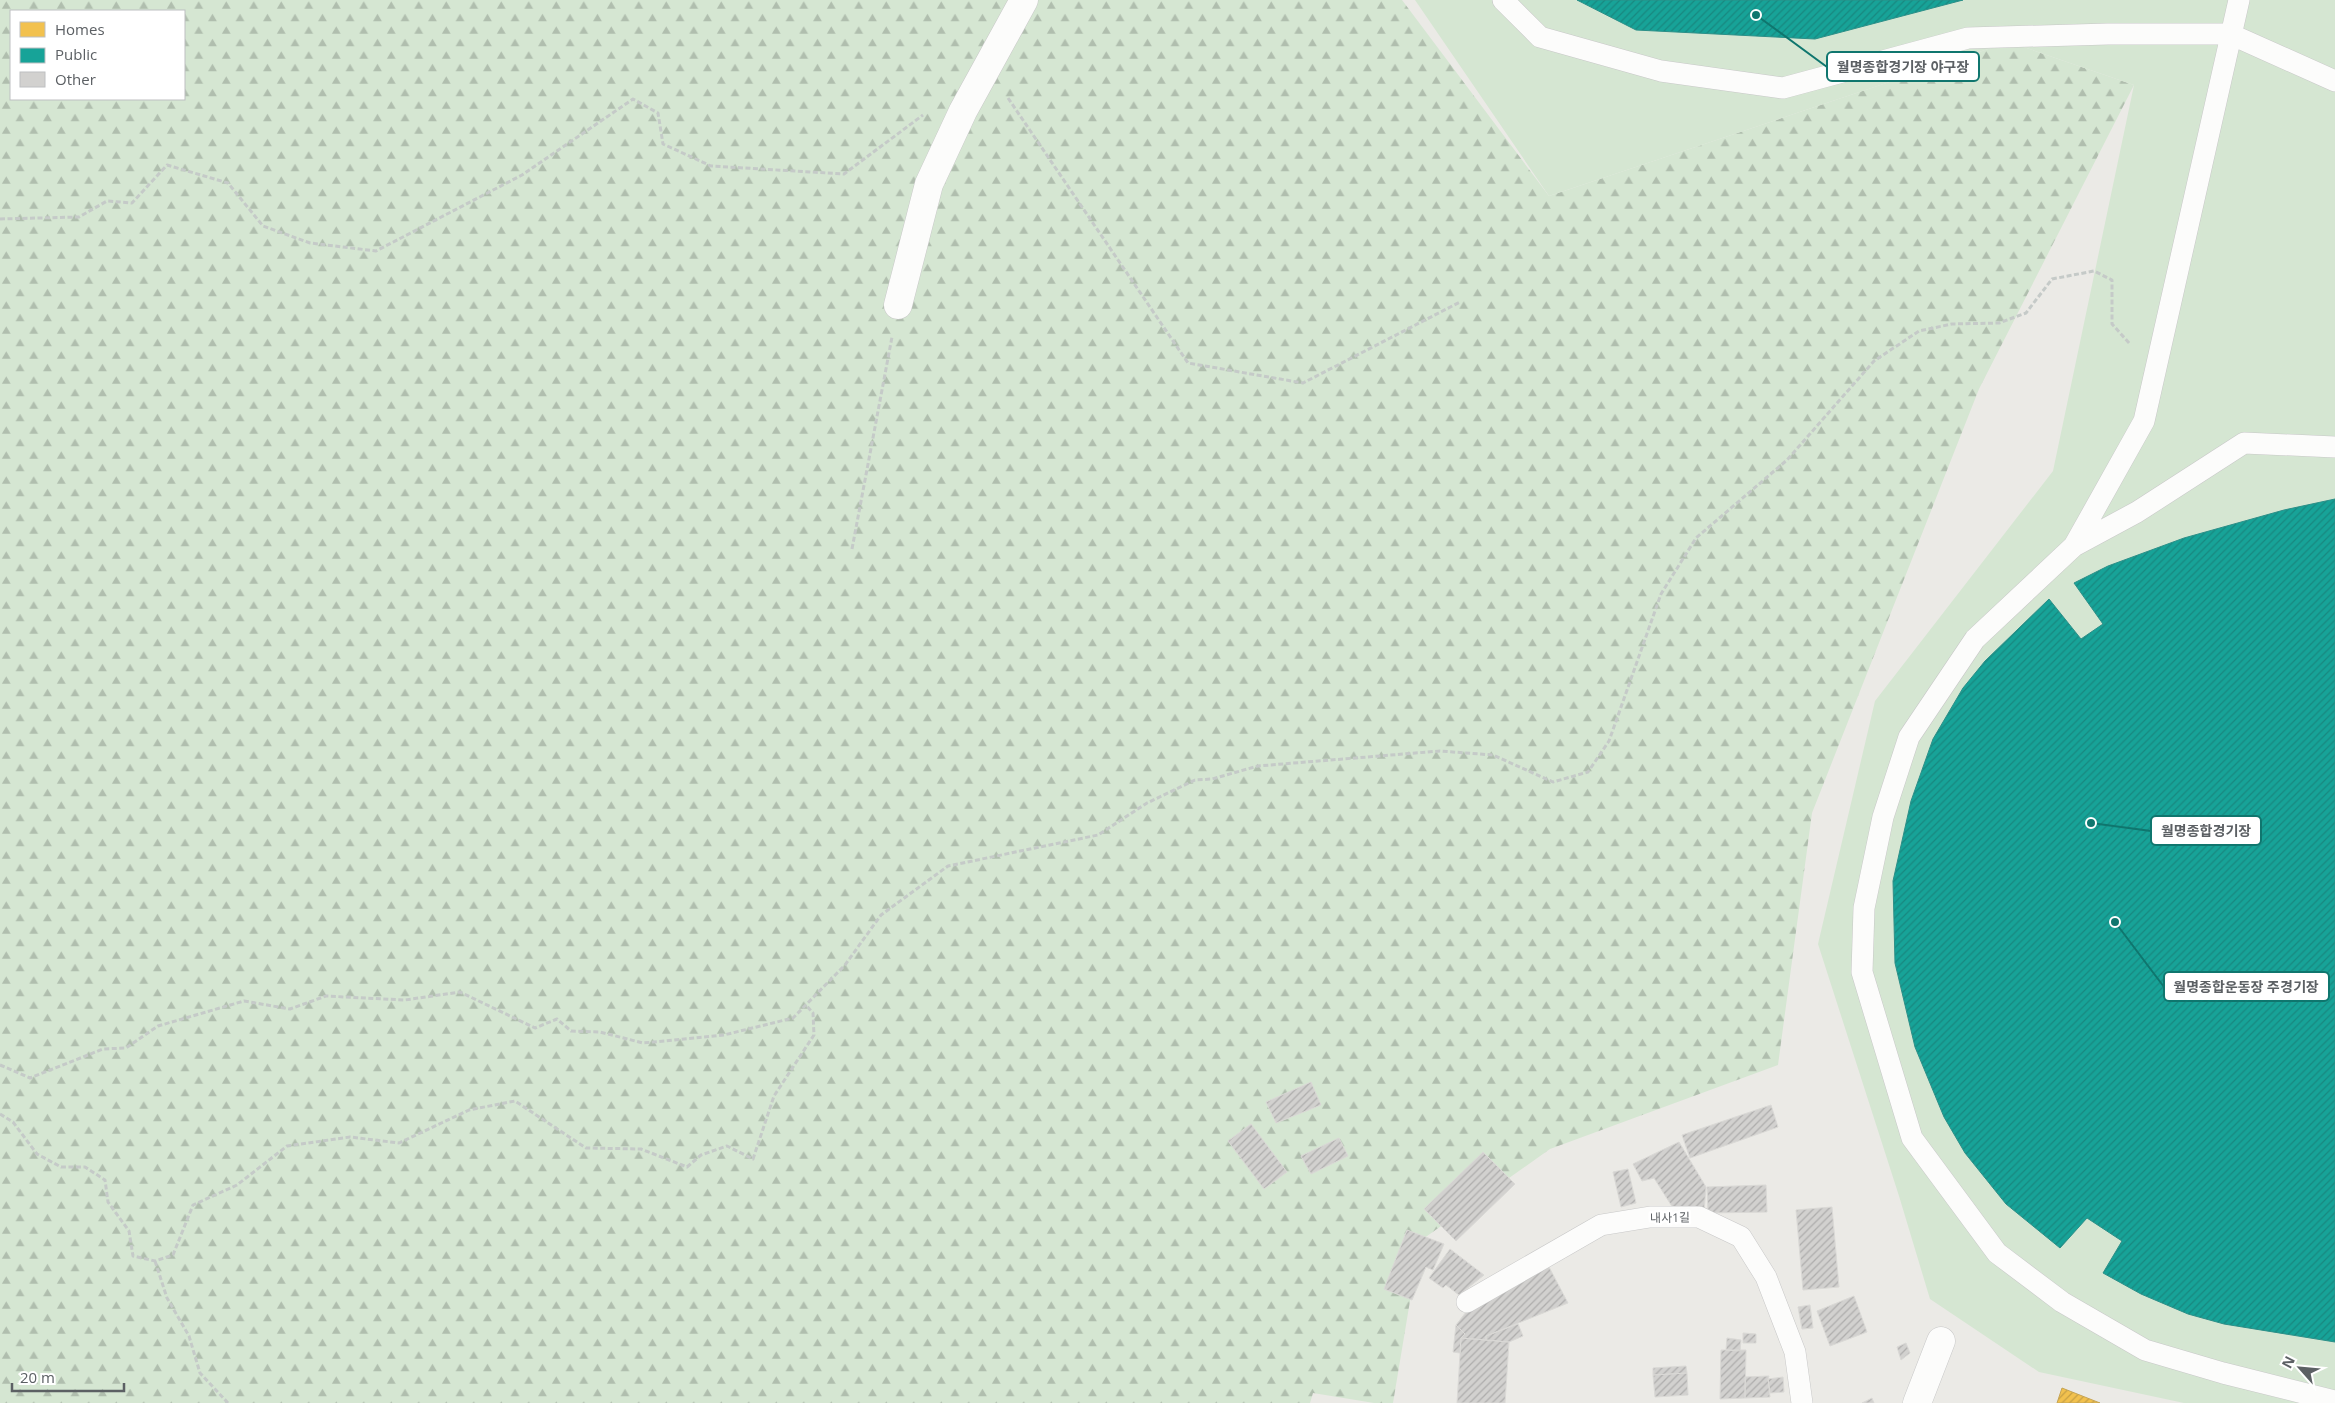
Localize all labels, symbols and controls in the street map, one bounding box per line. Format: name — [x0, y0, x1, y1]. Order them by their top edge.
legend — [10, 10, 185, 100]
text: Homes — [55, 19, 105, 39]
text: Public — [55, 44, 97, 64]
callout: 월명종합경기장 야구장 — [1827, 52, 1979, 81]
text: 월명종합경기장 야구장 — [1837, 57, 1969, 76]
text: Other — [55, 69, 96, 89]
callout: 월명종합경기장 — [2151, 816, 2261, 845]
text: 월명종합경기장 — [2161, 821, 2251, 840]
callout: 월명종합운동장 주경기장 — [2164, 972, 2329, 1001]
text: 월명종합운동장 주경기장 — [2173, 977, 2319, 996]
street label: 내사1길 — [1650, 1209, 1690, 1226]
north arrow — [2275, 1343, 2325, 1393]
text: N — [2277, 1352, 2299, 1371]
scale bar — [12, 1360, 125, 1392]
text: 20 m — [20, 1367, 55, 1387]

